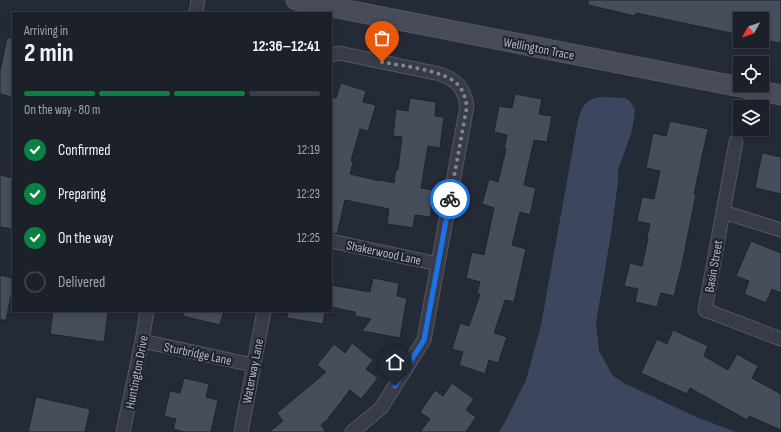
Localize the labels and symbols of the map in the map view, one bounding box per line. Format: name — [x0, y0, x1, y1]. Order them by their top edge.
north arrow — [733, 12, 769, 48]
pin — [365, 21, 399, 62]
street label: Wellington Trace — [502, 34, 576, 64]
courier — [430, 179, 470, 219]
street label: Shakerwood Lane — [345, 237, 423, 269]
street label: Basin Street — [702, 239, 726, 294]
street label: Huntington Drive — [122, 334, 152, 410]
street label: Waterway Lane — [239, 337, 267, 405]
street label: Sturbridge Lane — [163, 339, 233, 369]
pin — [378, 345, 412, 386]

